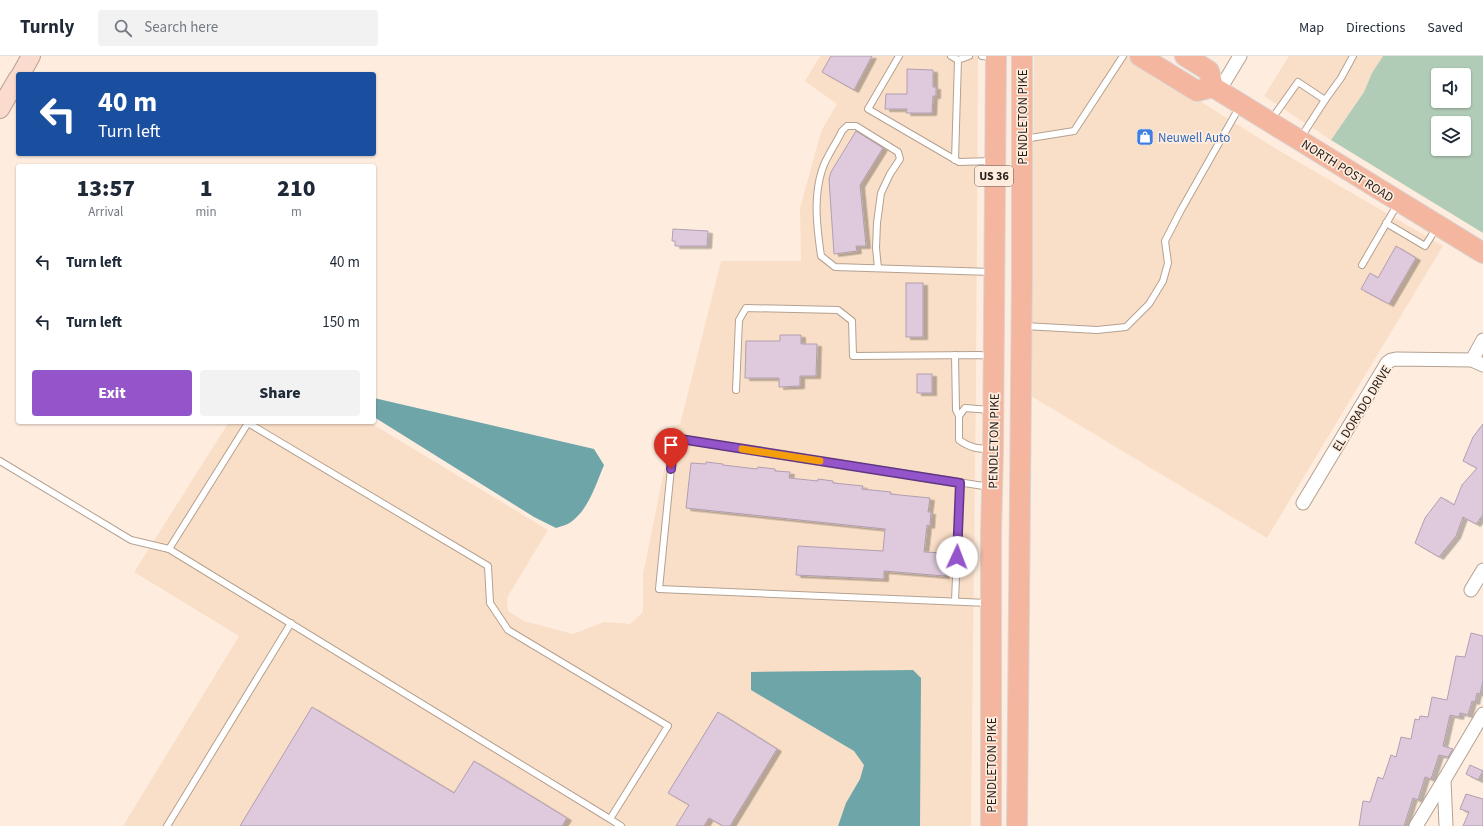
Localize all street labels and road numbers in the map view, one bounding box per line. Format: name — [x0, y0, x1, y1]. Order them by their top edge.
street label: PENDLETON PIKE — [1014, 69, 1032, 165]
street label: NORTH POST ROAD — [1298, 135, 1397, 206]
road number: US 36 — [975, 166, 1013, 186]
street label: EL DORADO DRIVE — [1328, 362, 1396, 455]
street label: PENDLETON PIKE — [984, 393, 1004, 489]
street label: PENDLETON PIKE — [983, 717, 1001, 813]

